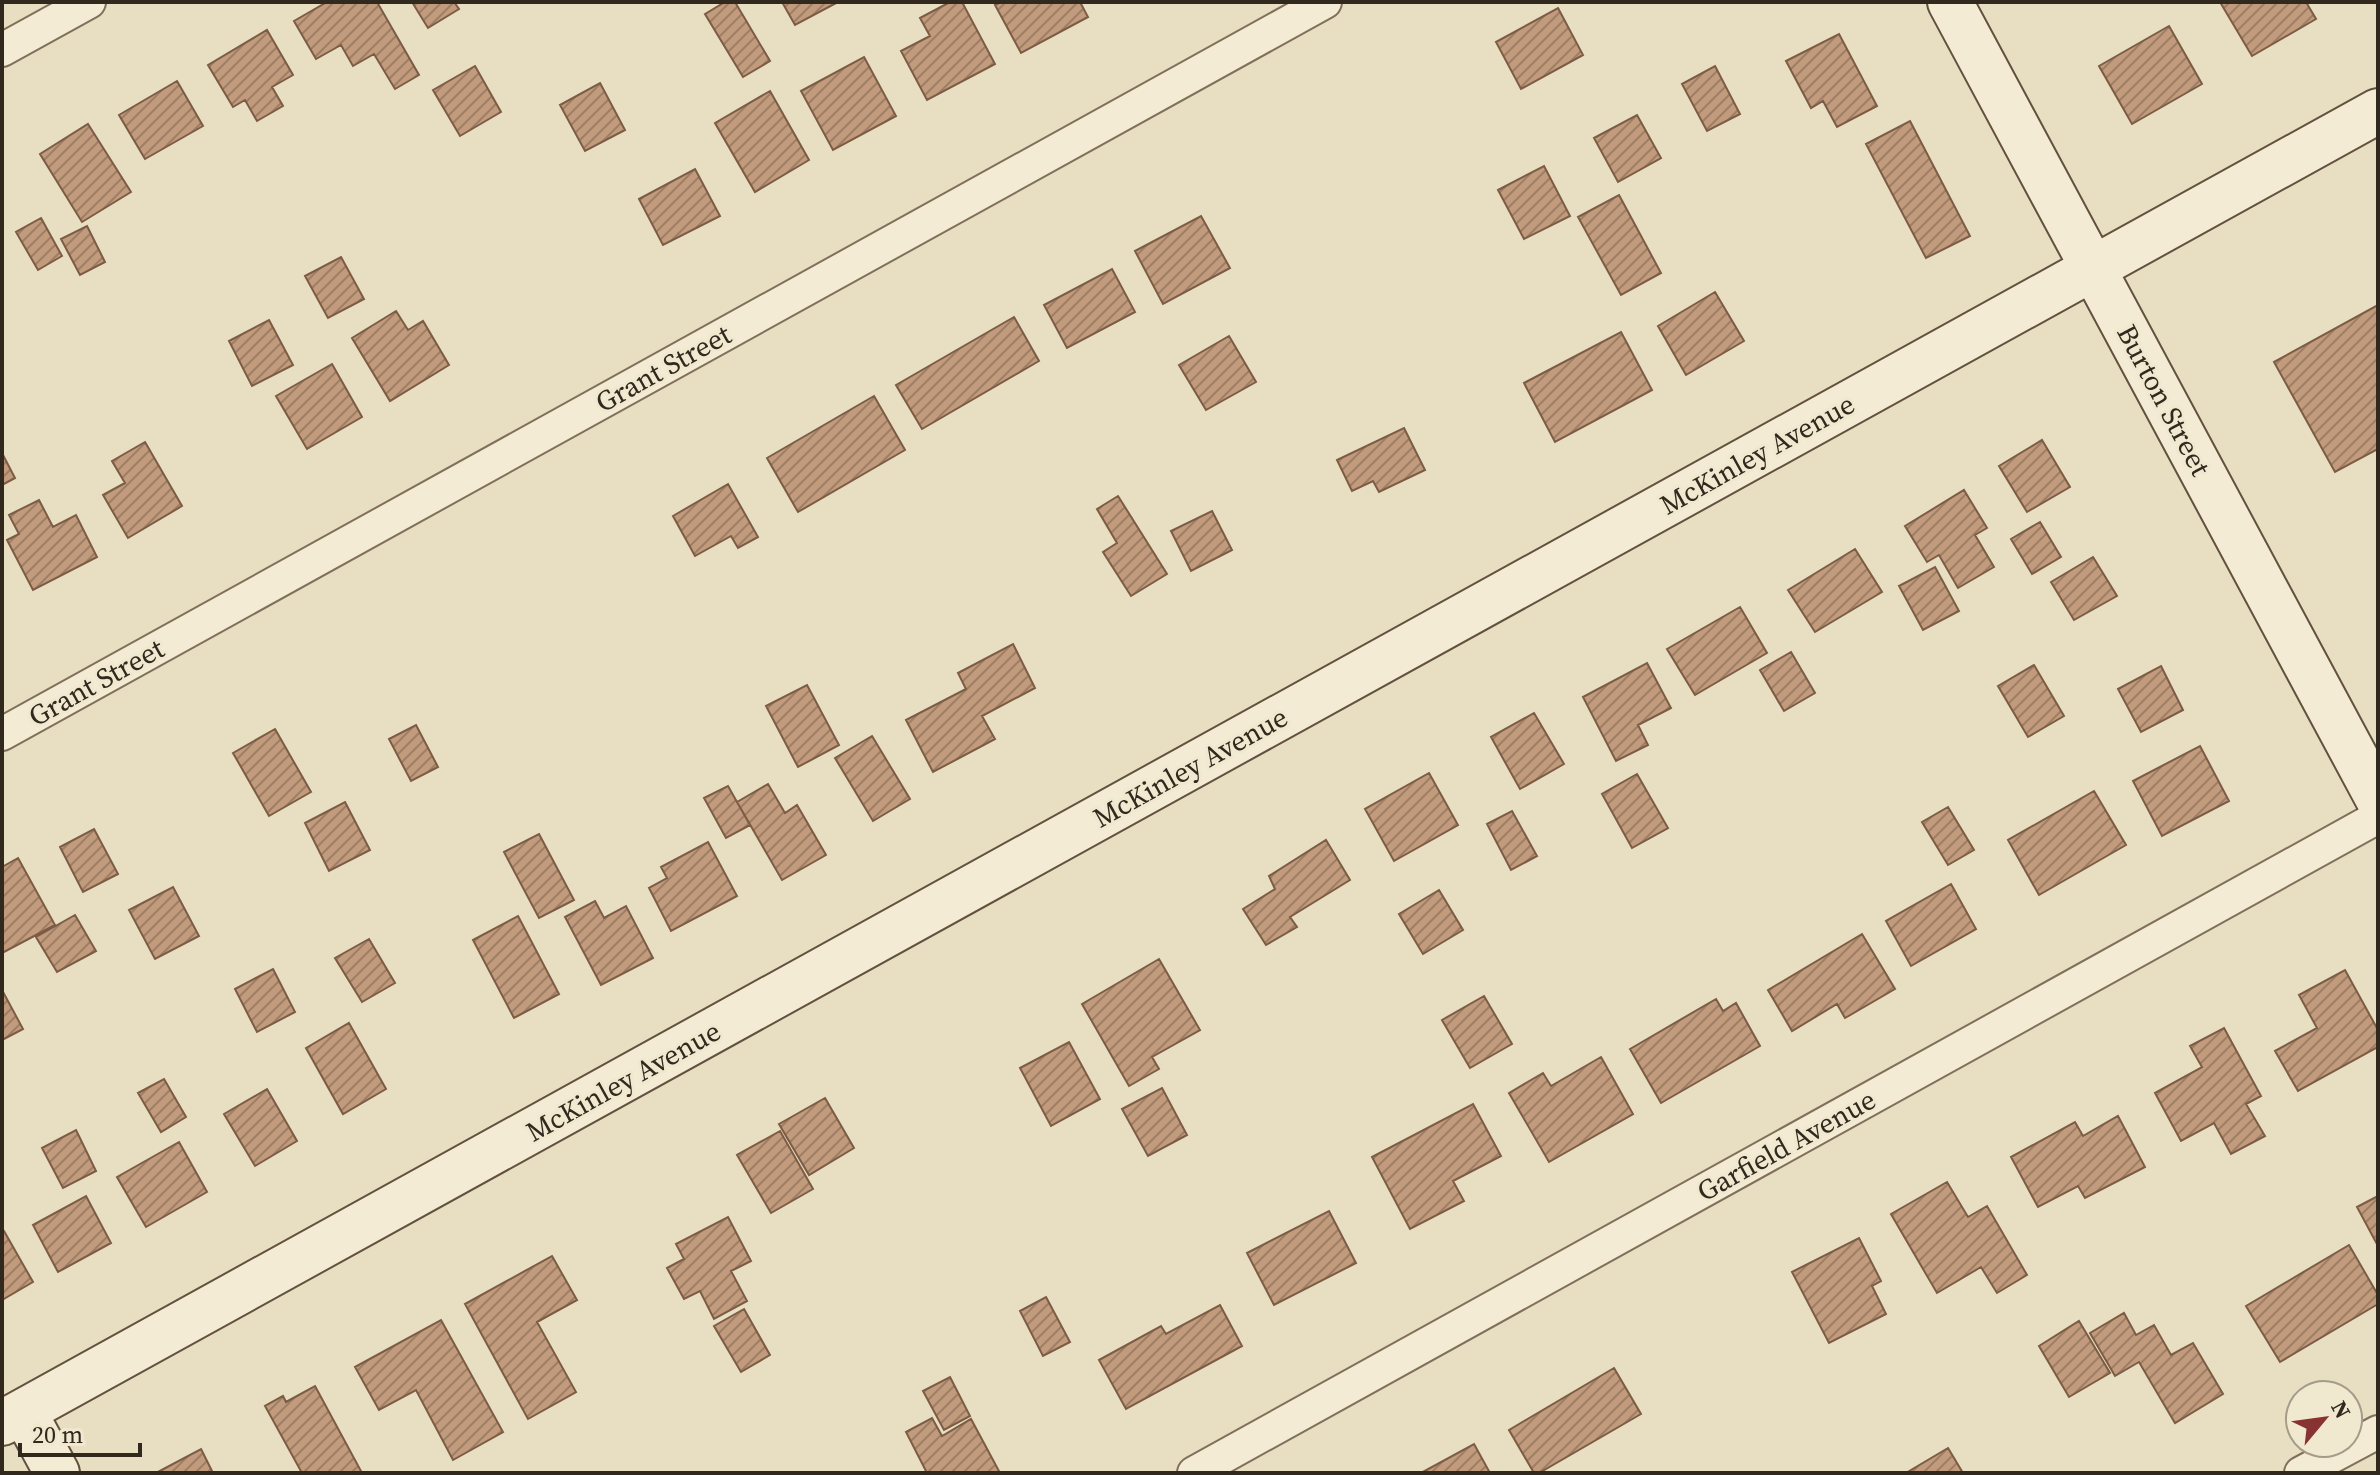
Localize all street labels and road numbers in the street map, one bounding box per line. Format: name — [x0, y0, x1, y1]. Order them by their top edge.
street label: Grant Street — [588, 315, 738, 421]
street label: Burton Street — [2108, 318, 2220, 483]
street label: McKinley Avenue — [1653, 385, 1861, 523]
street label: Grant Street — [21, 629, 171, 735]
street label: McKinley Avenue — [1086, 698, 1294, 836]
street label: McKinley Avenue — [519, 1012, 727, 1150]
street label: Garfield Avenue — [1690, 1080, 1882, 1210]

